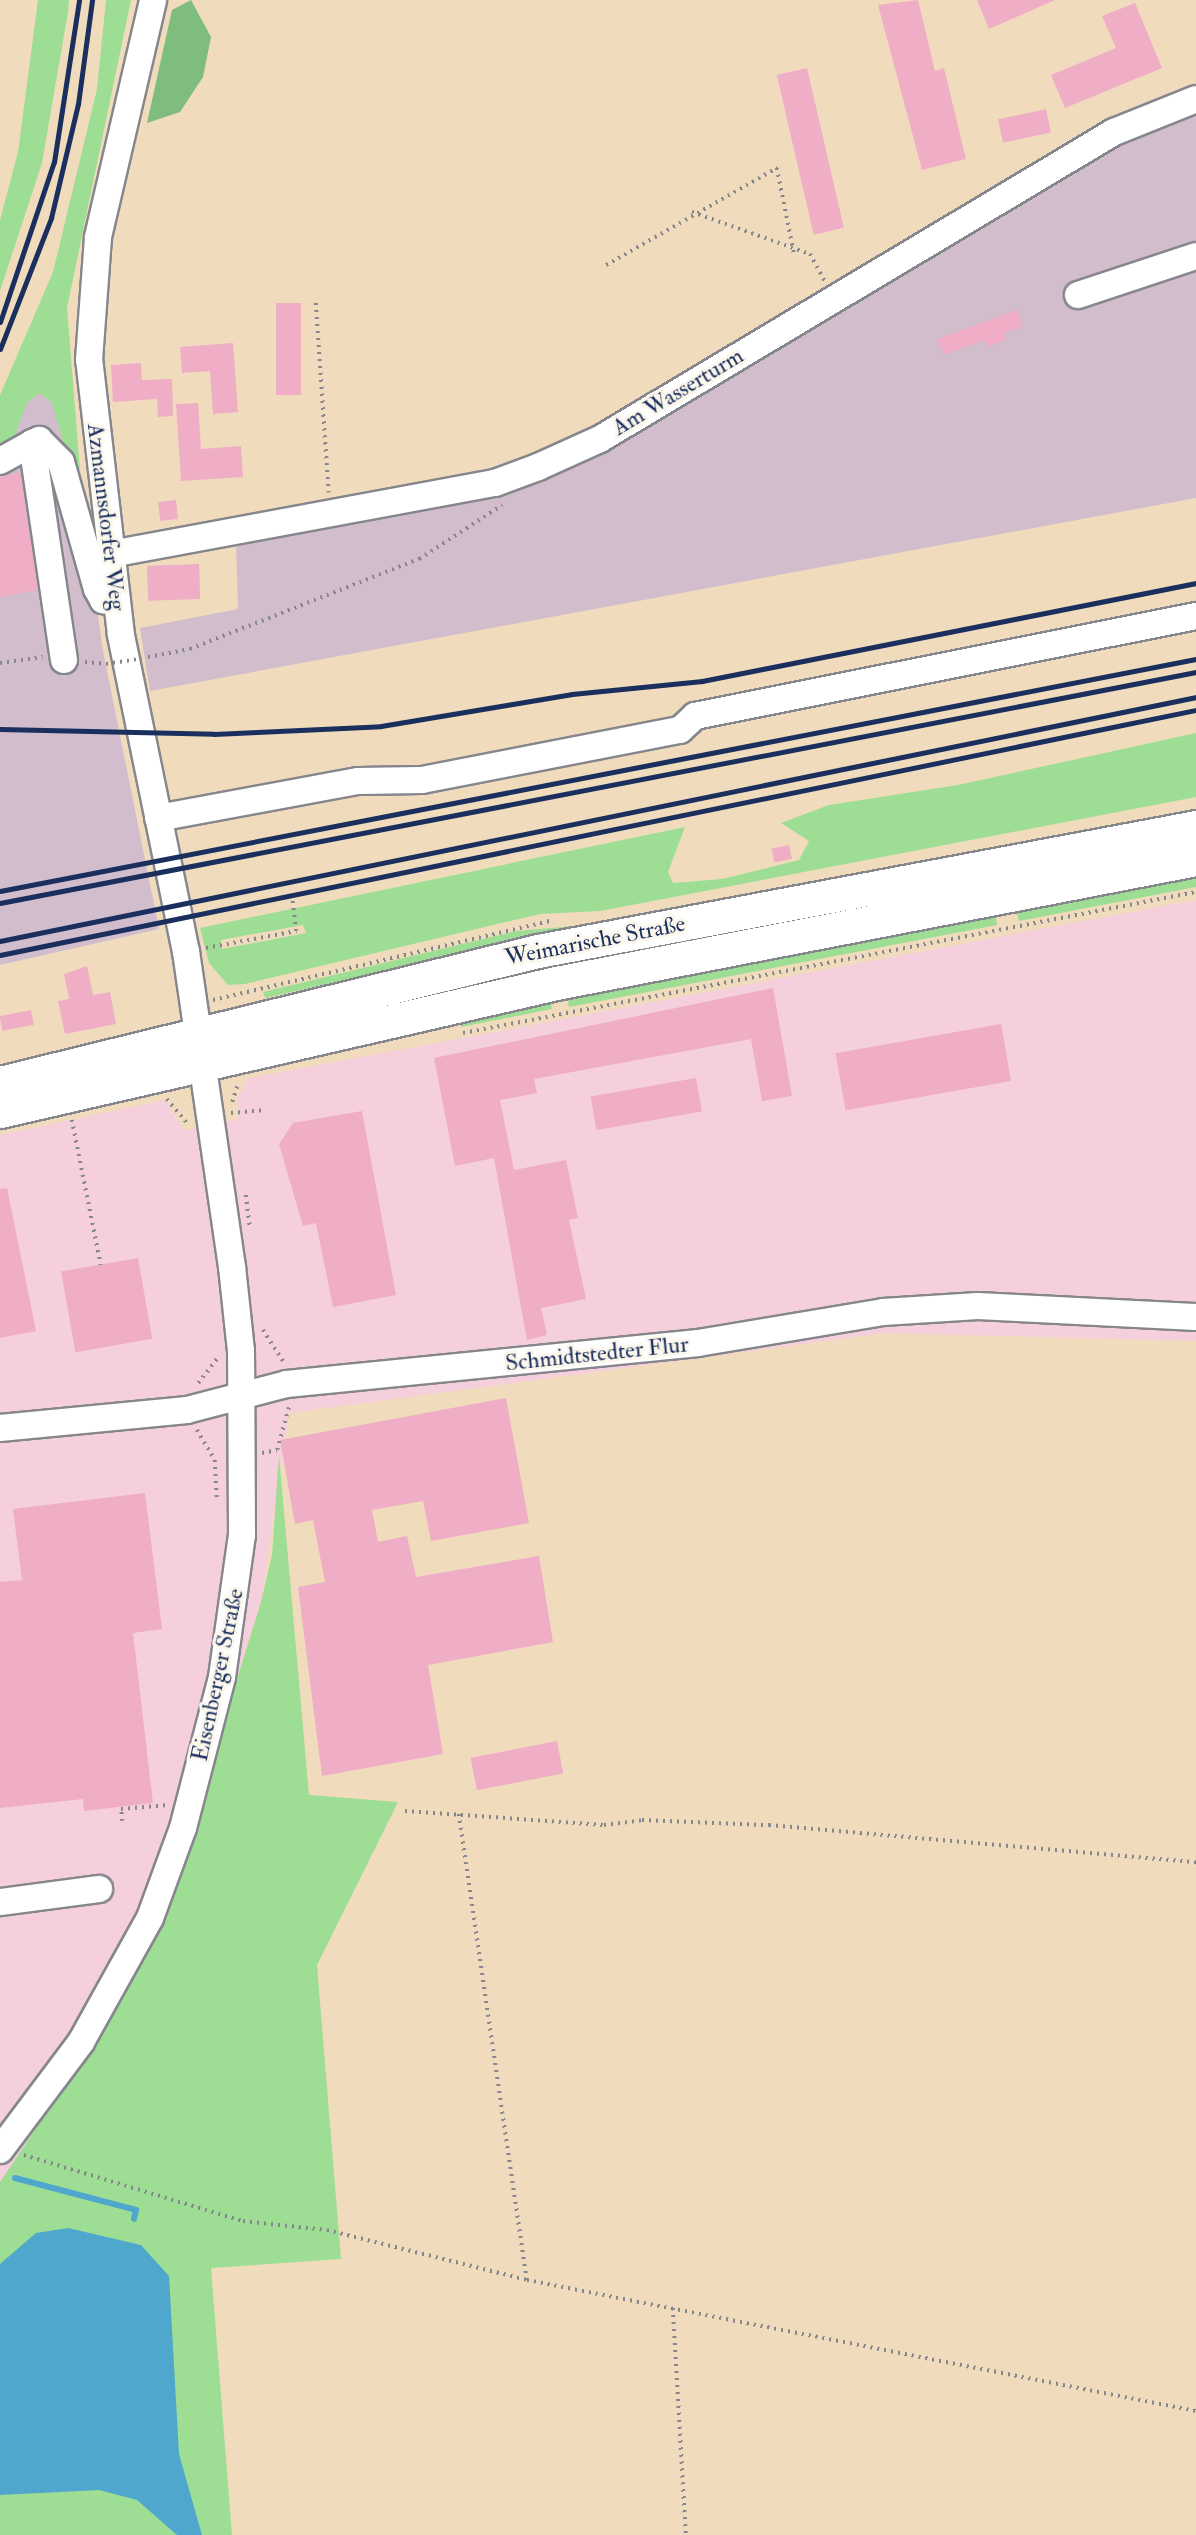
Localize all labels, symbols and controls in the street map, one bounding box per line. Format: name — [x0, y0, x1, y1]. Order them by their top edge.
street label: Am Wasserturm — [608, 342, 748, 442]
street label: Azmannsdorfer Weg — [81, 422, 131, 612]
street label: Weimarische Straße — [503, 910, 687, 972]
street label: Schmidtstedter Flur — [504, 1331, 690, 1377]
street label: Eisenberger Straße — [186, 1586, 250, 1764]

